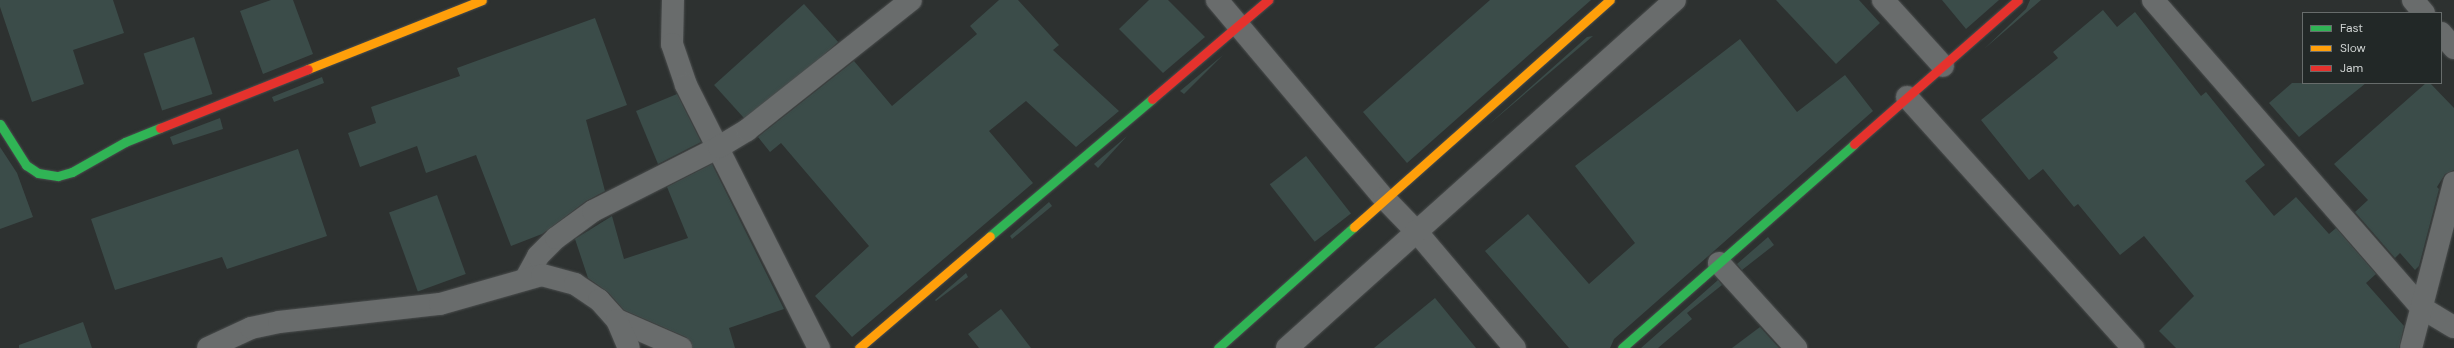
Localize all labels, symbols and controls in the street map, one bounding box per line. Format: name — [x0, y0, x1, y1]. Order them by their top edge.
legend — [2302, 12, 2442, 84]
text: Fast — [2340, 20, 2363, 36]
text: Slow — [2340, 40, 2366, 56]
text: Jam — [2340, 60, 2363, 76]

